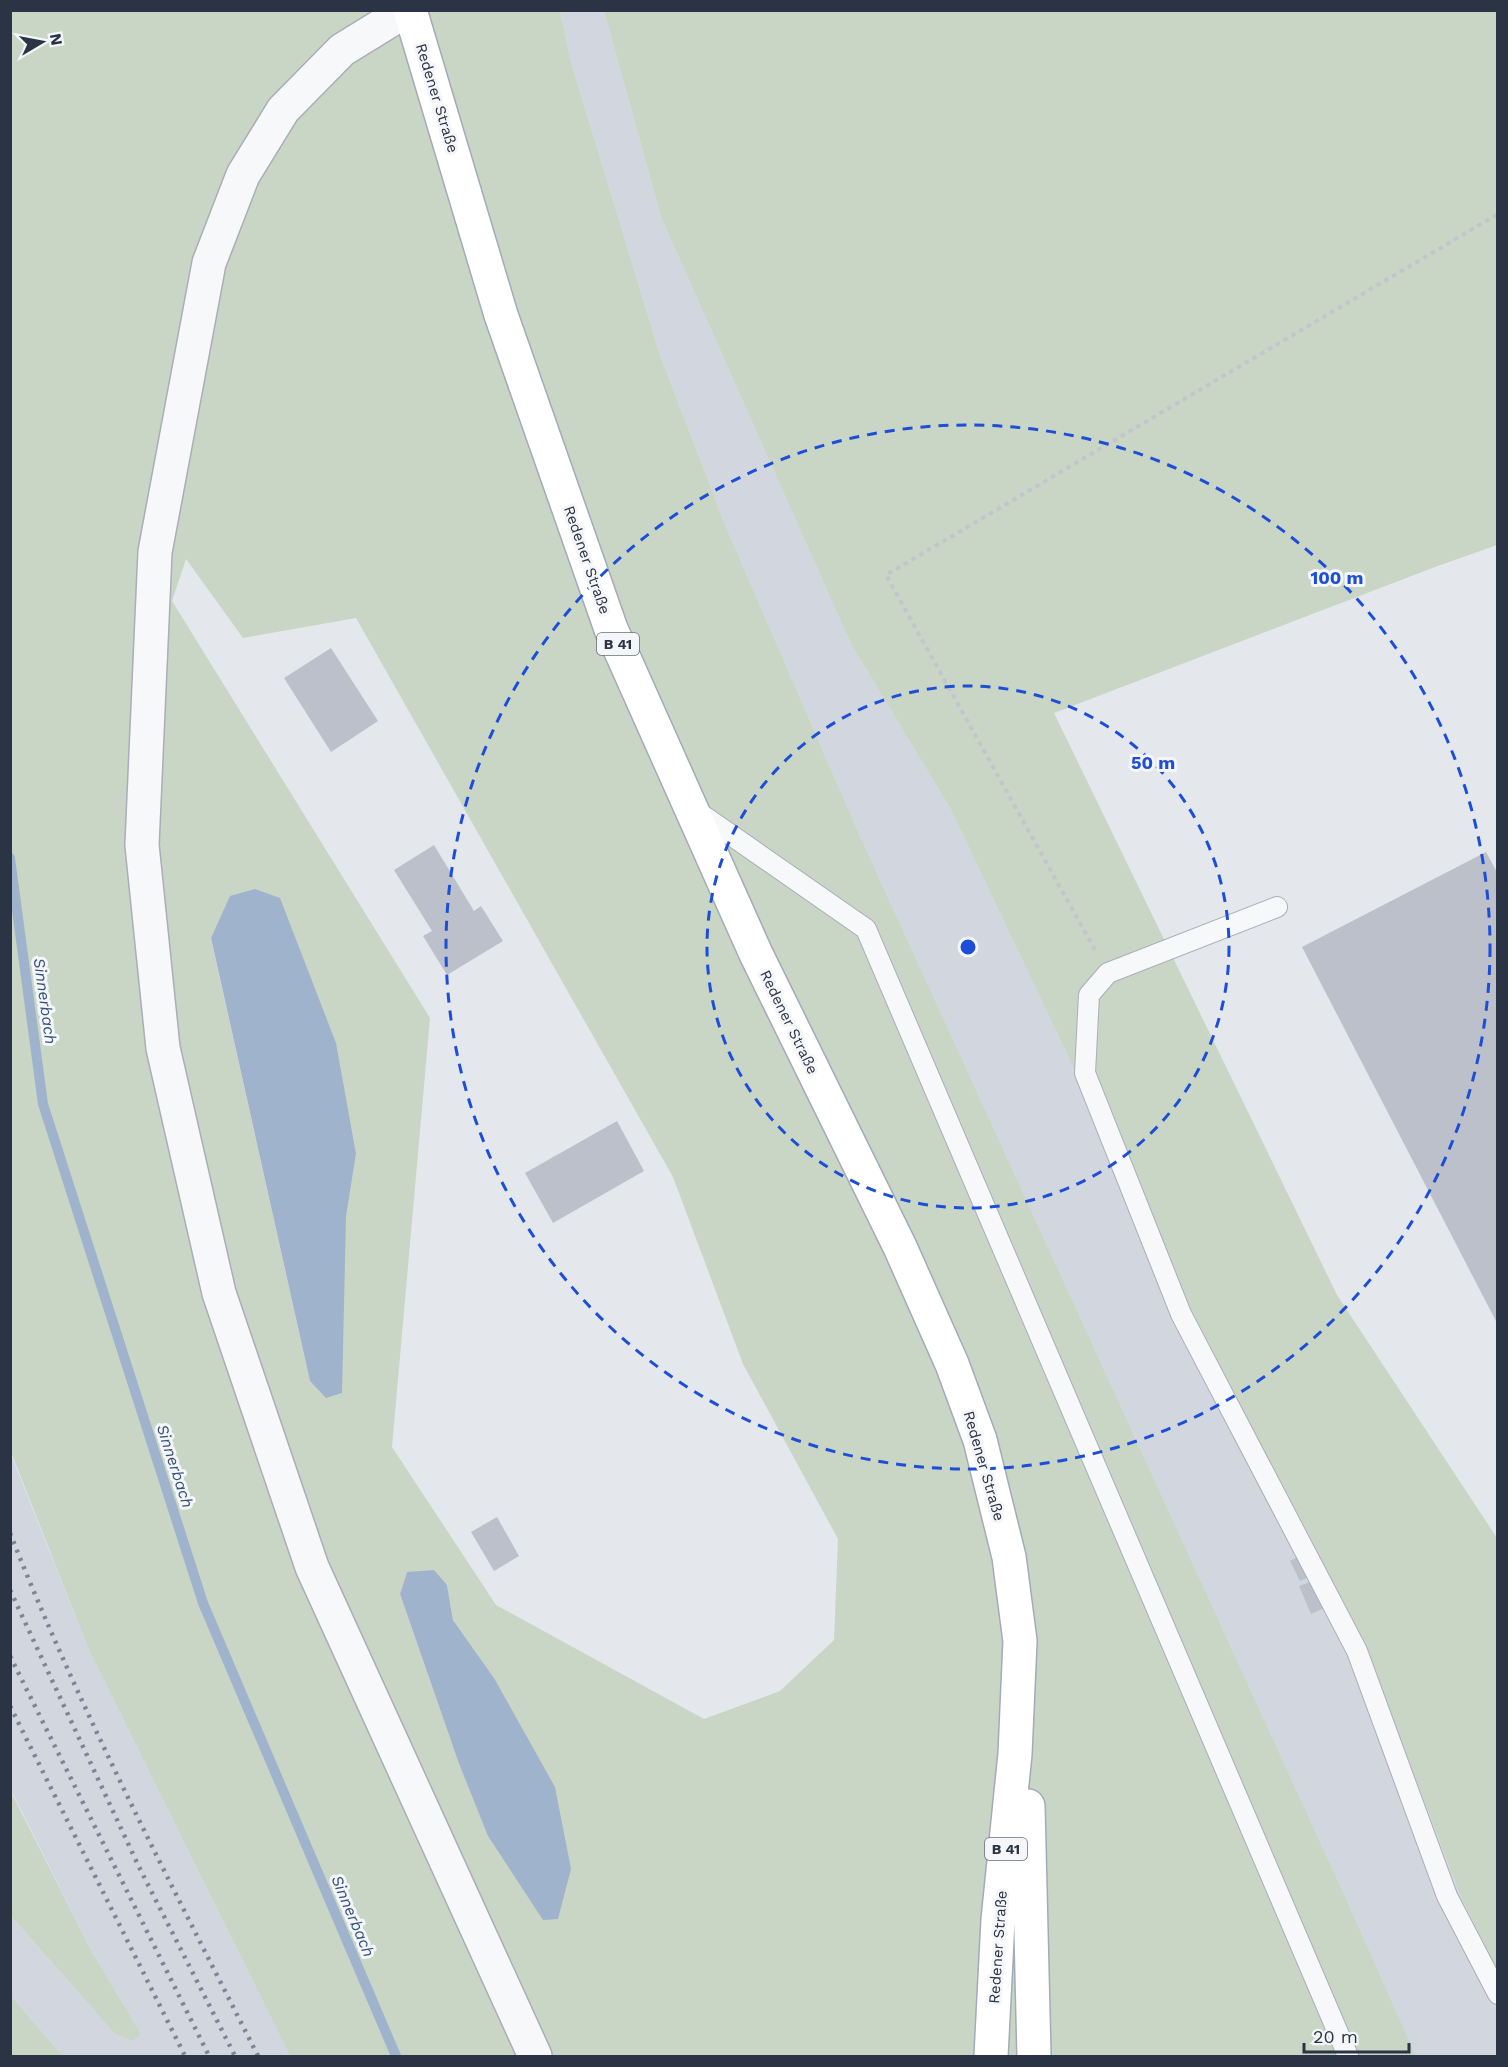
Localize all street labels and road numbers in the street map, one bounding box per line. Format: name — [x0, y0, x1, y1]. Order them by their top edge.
street label: Redener Straße — [412, 41, 462, 155]
street label: Redener Straße — [560, 503, 614, 617]
road number: B 41 — [597, 633, 639, 655]
street label: Redener Straße — [756, 967, 822, 1077]
street label: Redener Straße — [960, 1409, 1008, 1523]
road number: B 41 — [985, 1838, 1027, 1860]
street label: Redener Straße — [985, 1890, 1011, 2004]

